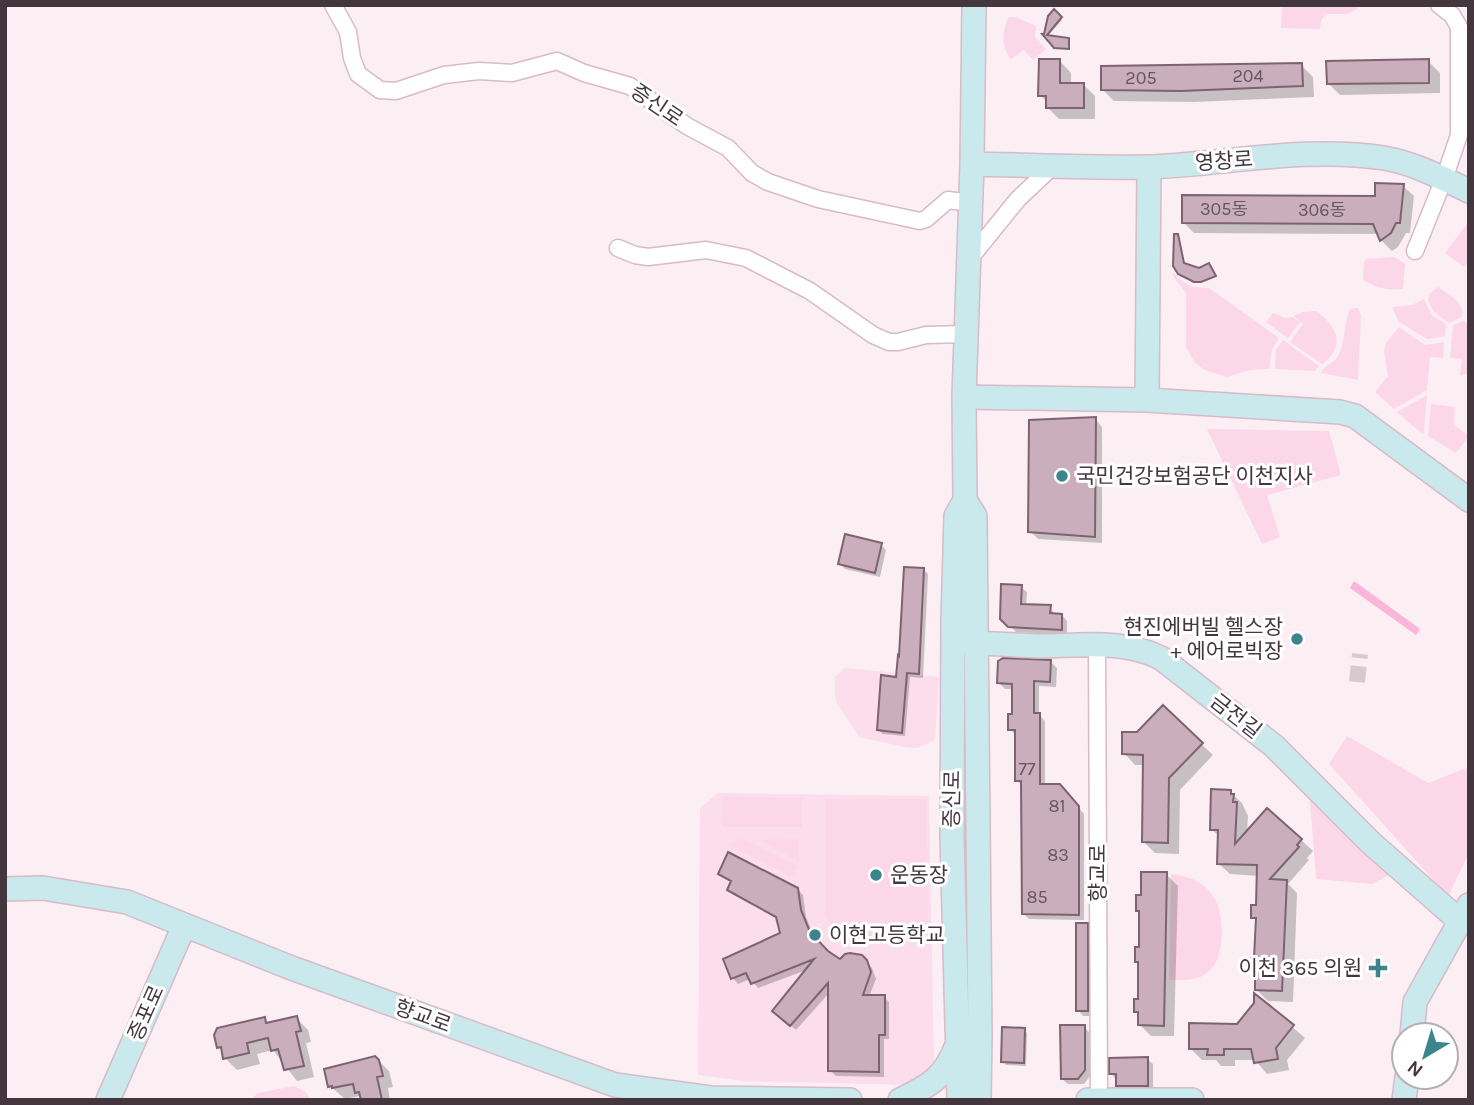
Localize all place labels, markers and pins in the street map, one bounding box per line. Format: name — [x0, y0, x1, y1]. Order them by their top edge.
place label: 국민건강보험공단 이천지사 — [1076, 464, 1313, 488]
marker: 국민건강보험공단 이천지사 — [1054, 468, 1070, 484]
place label: 현진에버빌 헬스장 + 에어로빅장 — [1123, 615, 1283, 663]
marker: 현진에버빌 헬스장 + 에어로빅장 — [1289, 631, 1305, 647]
place label: 운동장 — [890, 863, 948, 887]
marker: 운동장 — [868, 867, 884, 883]
place label: 이현고등학교 — [829, 923, 945, 947]
marker: 이현고등학교 — [807, 927, 823, 943]
place label: 이천 365 의원 — [1238, 956, 1362, 980]
marker: 이천 365 의원 — [1368, 958, 1388, 978]

